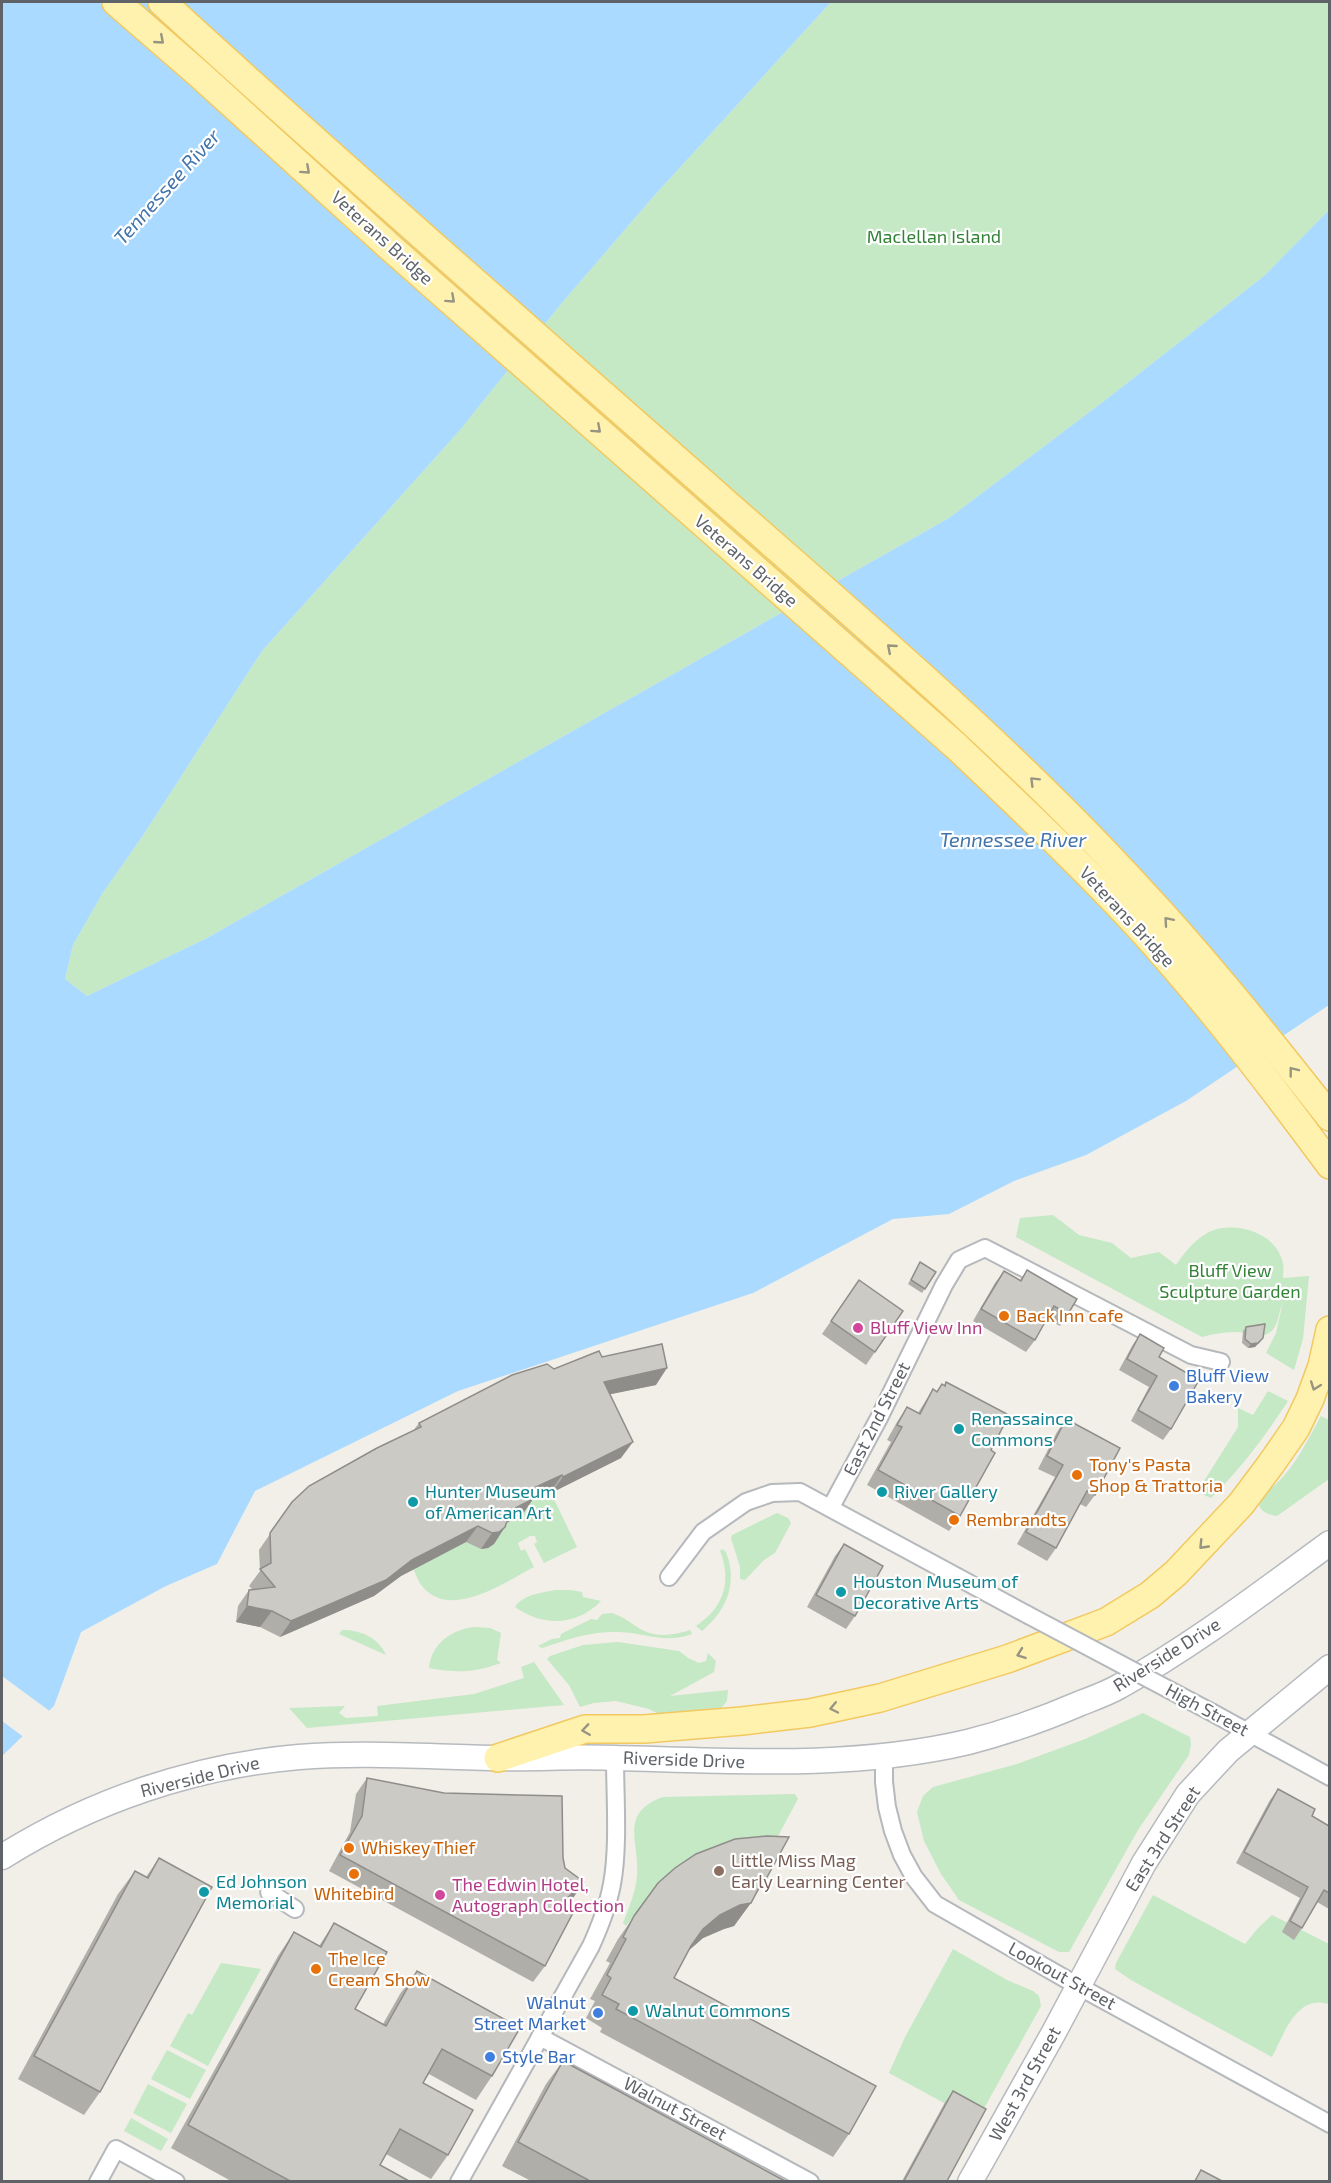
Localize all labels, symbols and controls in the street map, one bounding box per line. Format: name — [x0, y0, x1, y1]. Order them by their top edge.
one-way arrow — [153, 33, 164, 44]
water label: Tennessee River — [108, 123, 225, 249]
one-way arrow — [298, 162, 309, 173]
street label: Veterans Bridge — [327, 186, 438, 289]
park label: Maclellan Island — [867, 225, 1001, 247]
one-way arrow — [444, 292, 455, 303]
one-way arrow — [590, 422, 601, 433]
street label: Veterans Bridge — [690, 509, 803, 611]
one-way arrow — [887, 644, 898, 655]
one-way arrow — [1030, 777, 1041, 788]
water label: Tennessee River — [940, 827, 1087, 851]
street label: Veterans Bridge — [1075, 861, 1180, 971]
one-way arrow — [1164, 918, 1175, 928]
one-way arrow — [1290, 1067, 1301, 1078]
park label: Bluff View Sculpture Garden — [1159, 1259, 1301, 1302]
place label: Back Inn cafe — [1016, 1304, 1124, 1326]
marker: Back Inn cafe — [997, 1309, 1011, 1323]
place label: Bluff View Inn — [870, 1316, 982, 1338]
marker: Bluff View Inn — [851, 1321, 865, 1335]
street label: East 2nd Street — [838, 1358, 914, 1479]
place label: Bluff View Bakery — [1186, 1364, 1269, 1407]
marker: Bluff View Bakery — [1167, 1379, 1181, 1393]
one-way arrow — [1309, 1381, 1322, 1391]
place label: Renassaince Commons — [971, 1407, 1073, 1450]
marker: Renassaince Commons — [952, 1422, 966, 1436]
place label: Tony's Pasta Shop & Trattoria — [1089, 1453, 1223, 1496]
marker: Tony's Pasta Shop & Trattoria — [1070, 1468, 1084, 1482]
place label: Hunter Museum of American Art — [425, 1480, 556, 1523]
place label: River Gallery — [894, 1480, 998, 1502]
marker: River Gallery — [875, 1485, 889, 1499]
marker: Hunter Museum of American Art — [406, 1495, 420, 1509]
place label: Rembrandts — [966, 1508, 1067, 1530]
marker: Rembrandts — [947, 1513, 961, 1527]
one-way arrow — [1199, 1538, 1210, 1548]
place label: Houston Museum of Decorative Arts — [853, 1570, 1019, 1613]
marker: Houston Museum of Decorative Arts — [834, 1585, 848, 1599]
street label: Riverside Drive — [1109, 1612, 1224, 1696]
one-way arrow — [1016, 1647, 1027, 1660]
street label: High Street — [1162, 1678, 1253, 1740]
one-way arrow — [829, 1701, 839, 1714]
one-way arrow — [581, 1724, 591, 1736]
street label: Riverside Drive — [623, 1746, 746, 1772]
street label: Riverside Drive — [138, 1751, 262, 1801]
street label: East 3rd Street — [1120, 1781, 1205, 1895]
place label: Whiskey Thief — [361, 1836, 476, 1858]
marker: Whiskey Thief — [342, 1841, 356, 1855]
place label: Little Miss Mag Early Learning Center — [731, 1849, 906, 1892]
marker: Little Miss Mag Early Learning Center — [712, 1864, 726, 1878]
marker: Whitebird — [347, 1867, 361, 1881]
place label: Ed Johnson Memorial — [216, 1870, 307, 1913]
place label: The Edwin Hotel, Autograph Collection — [452, 1873, 624, 1916]
place label: Whitebird — [314, 1882, 394, 1904]
marker: Ed Johnson Memorial — [197, 1885, 211, 1899]
marker: The Edwin Hotel, Autograph Collection — [433, 1888, 447, 1902]
street label: Lookout Street — [1005, 1936, 1120, 2014]
place label: The Ice Cream Show — [328, 1947, 430, 1990]
marker: The Ice Cream Show — [309, 1962, 323, 1976]
place label: Walnut Street Market — [474, 1991, 586, 2034]
place label: Walnut Commons — [645, 1999, 791, 2021]
marker: Walnut Commons — [626, 2004, 640, 2018]
marker: Walnut Street Market — [591, 2006, 605, 2020]
street label: West 3rd Street — [984, 2022, 1065, 2145]
place label: Style Bar — [502, 2045, 576, 2067]
marker: Style Bar — [483, 2050, 497, 2064]
street label: Walnut Street — [620, 2072, 731, 2145]

